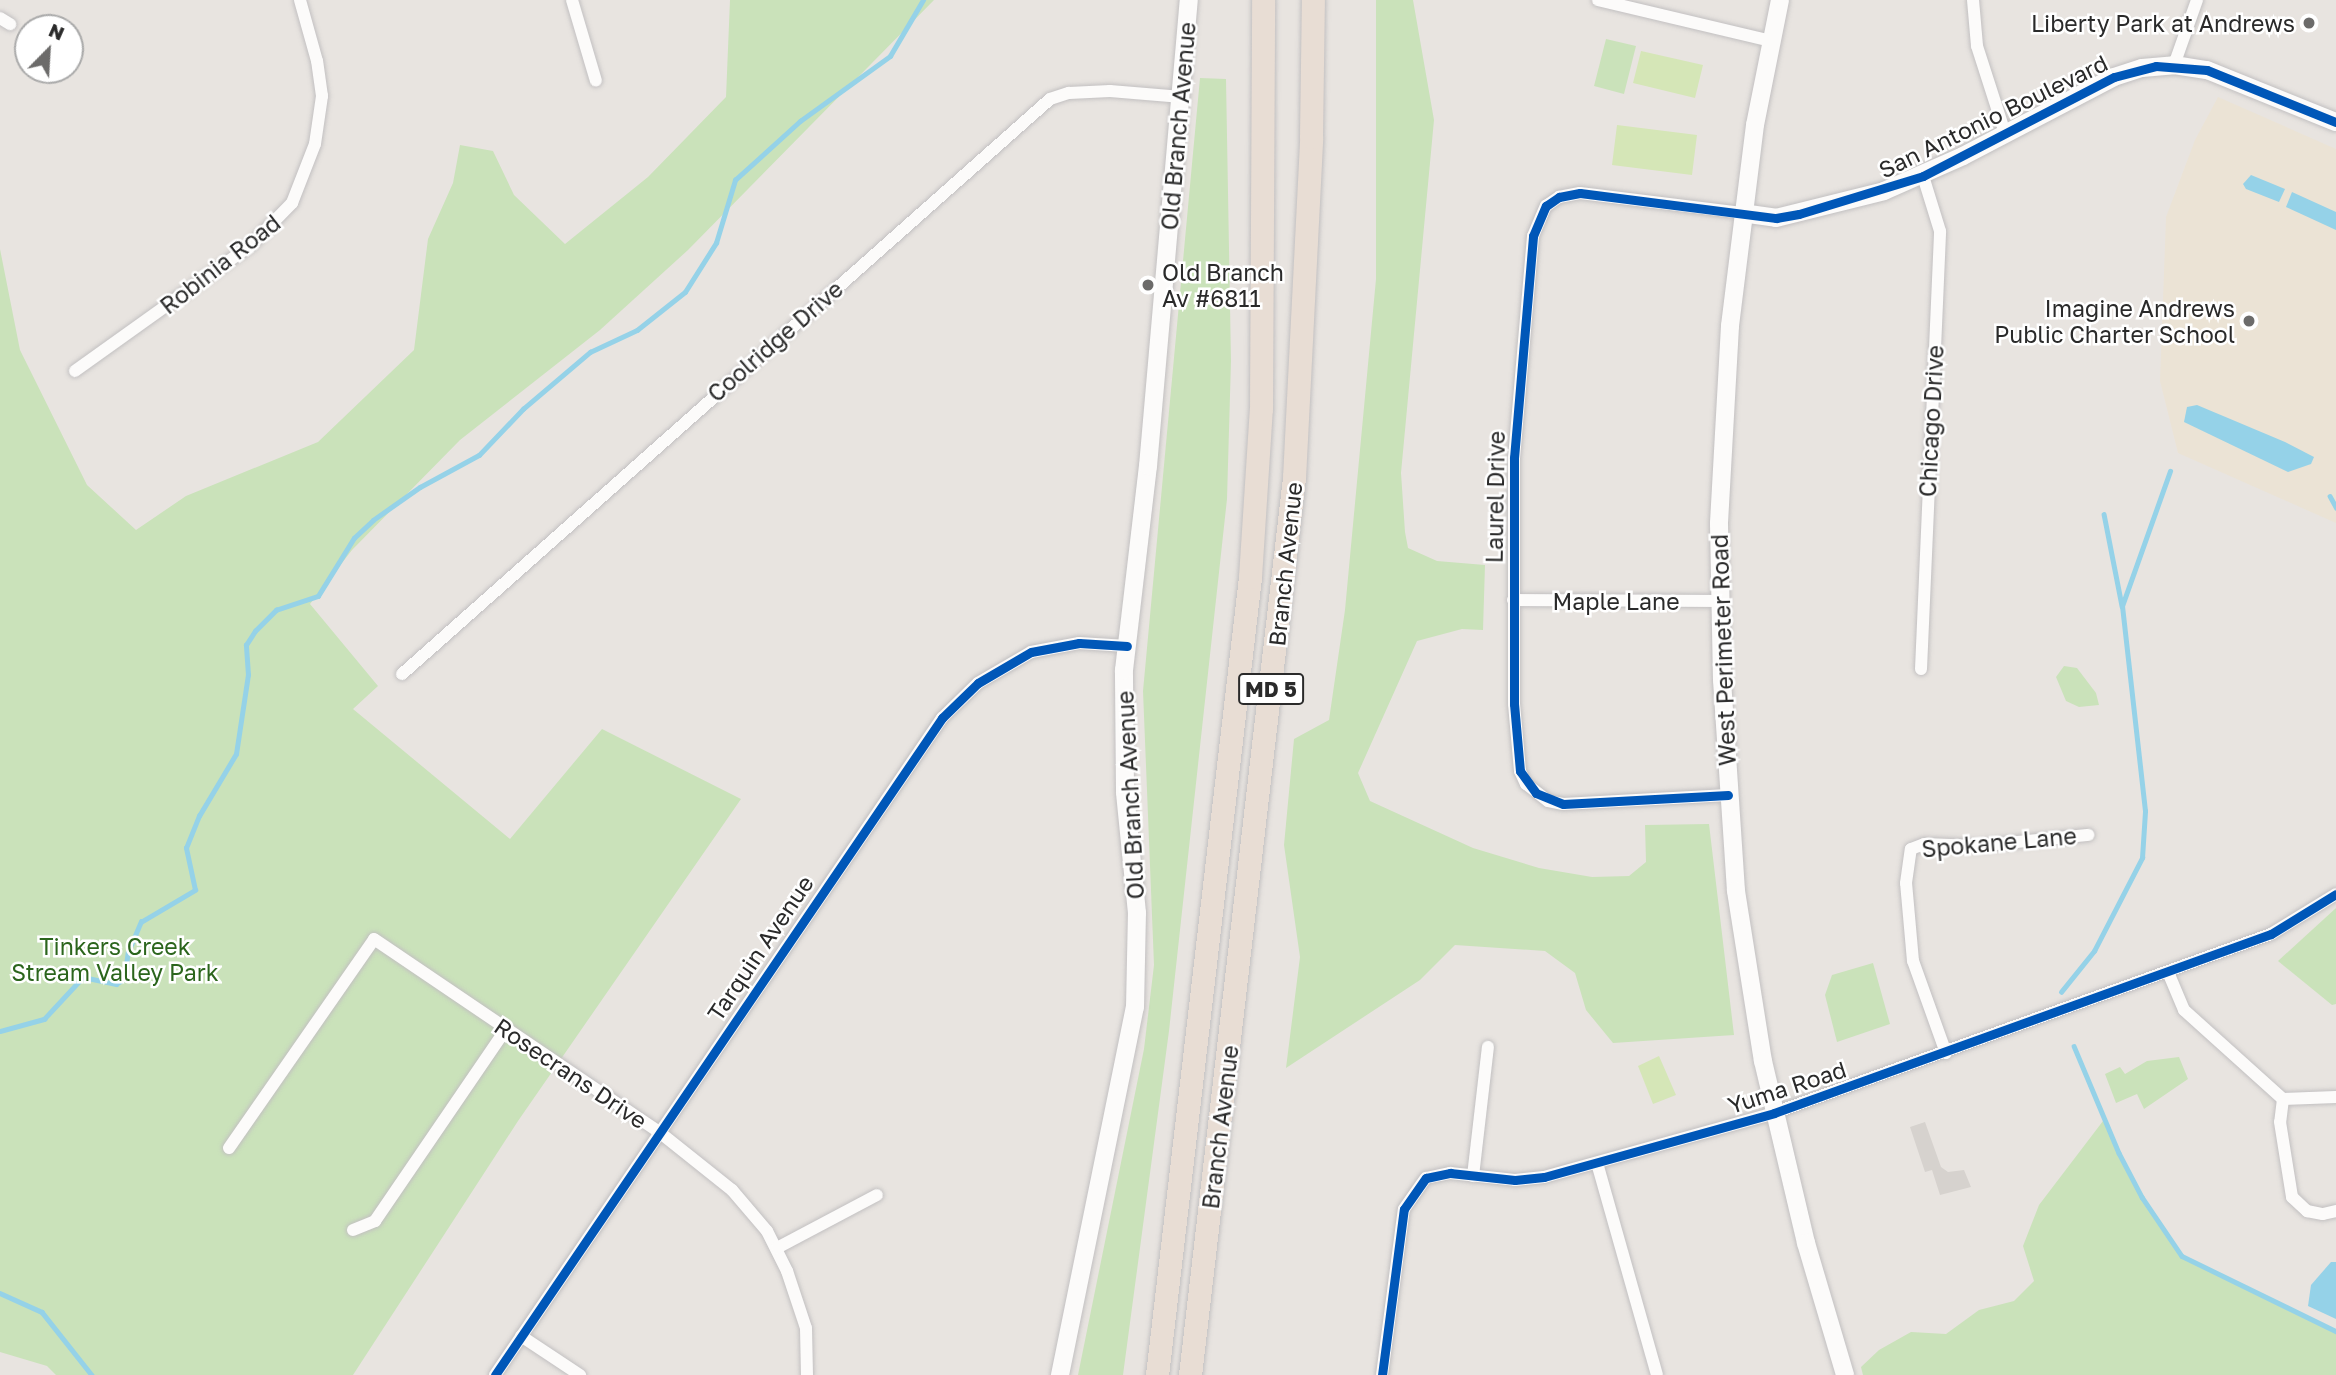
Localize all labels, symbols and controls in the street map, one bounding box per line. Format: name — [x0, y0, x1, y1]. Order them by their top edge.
place label: Liberty Park at Andrews — [2031, 9, 2295, 37]
north arrow — [14, 14, 84, 84]
marker: Liberty Park at Andrews — [2301, 15, 2317, 31]
text: N — [46, 18, 68, 45]
street label: Old Branch Avenue — [1155, 21, 1201, 231]
street label: San Antonio Boulevard — [1874, 49, 2112, 183]
street label: Robinia Road — [154, 209, 286, 319]
place label: Old Branch Av #6811 — [1162, 258, 1284, 312]
street label: Coolridge Drive — [702, 275, 848, 407]
marker: Old Branch Av #6811 — [1140, 277, 1156, 293]
place label: Imagine Andrews Public Charter School — [1994, 294, 2235, 348]
marker: Imagine Andrews Public Charter School — [2241, 313, 2257, 329]
street label: Chicago Drive — [1913, 344, 1949, 498]
street label: Laurel Drive — [1480, 431, 1510, 563]
street label: Branch Avenue — [1263, 481, 1307, 647]
street label: West Perimeter Road — [1705, 533, 1741, 767]
street label: Maple Lane — [1553, 587, 1679, 615]
road number: MD 5 — [1238, 672, 1304, 706]
street label: Old Branch Avenue — [1111, 690, 1149, 900]
street label: Spokane Lane — [1920, 821, 2078, 863]
street label: Tarquin Avenue — [701, 870, 819, 1026]
park label: Tinkers Creek Stream Valley Park — [11, 932, 219, 986]
street label: Rosecrans Drive — [489, 1012, 653, 1134]
street label: Branch Avenue — [1196, 1043, 1244, 1211]
street label: Yuma Road — [1724, 1055, 1850, 1119]

